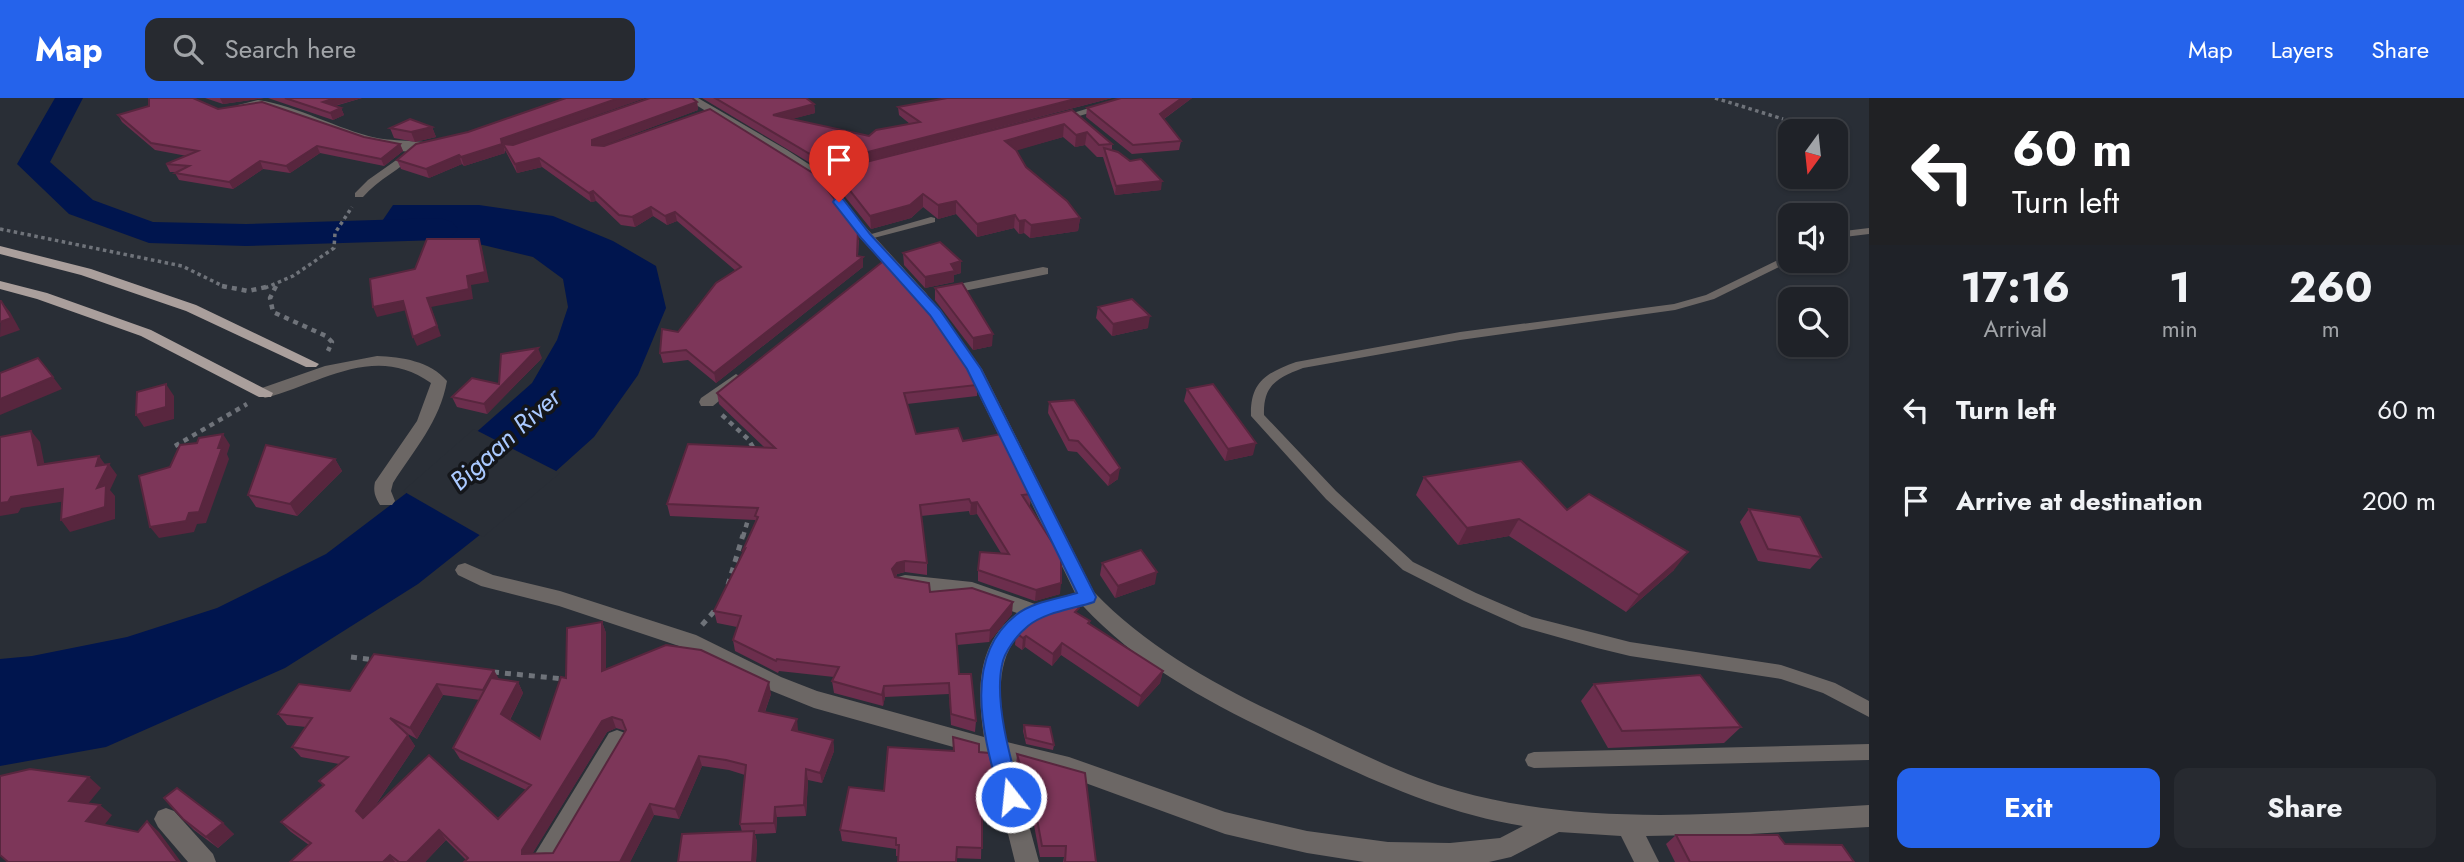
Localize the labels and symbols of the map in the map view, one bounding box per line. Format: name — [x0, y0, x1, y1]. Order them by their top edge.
north arrow — [1778, 119, 1848, 189]
pin — [809, 130, 869, 202]
water label: Bigaan River — [441, 378, 570, 499]
position arrow — [974, 760, 1048, 834]

